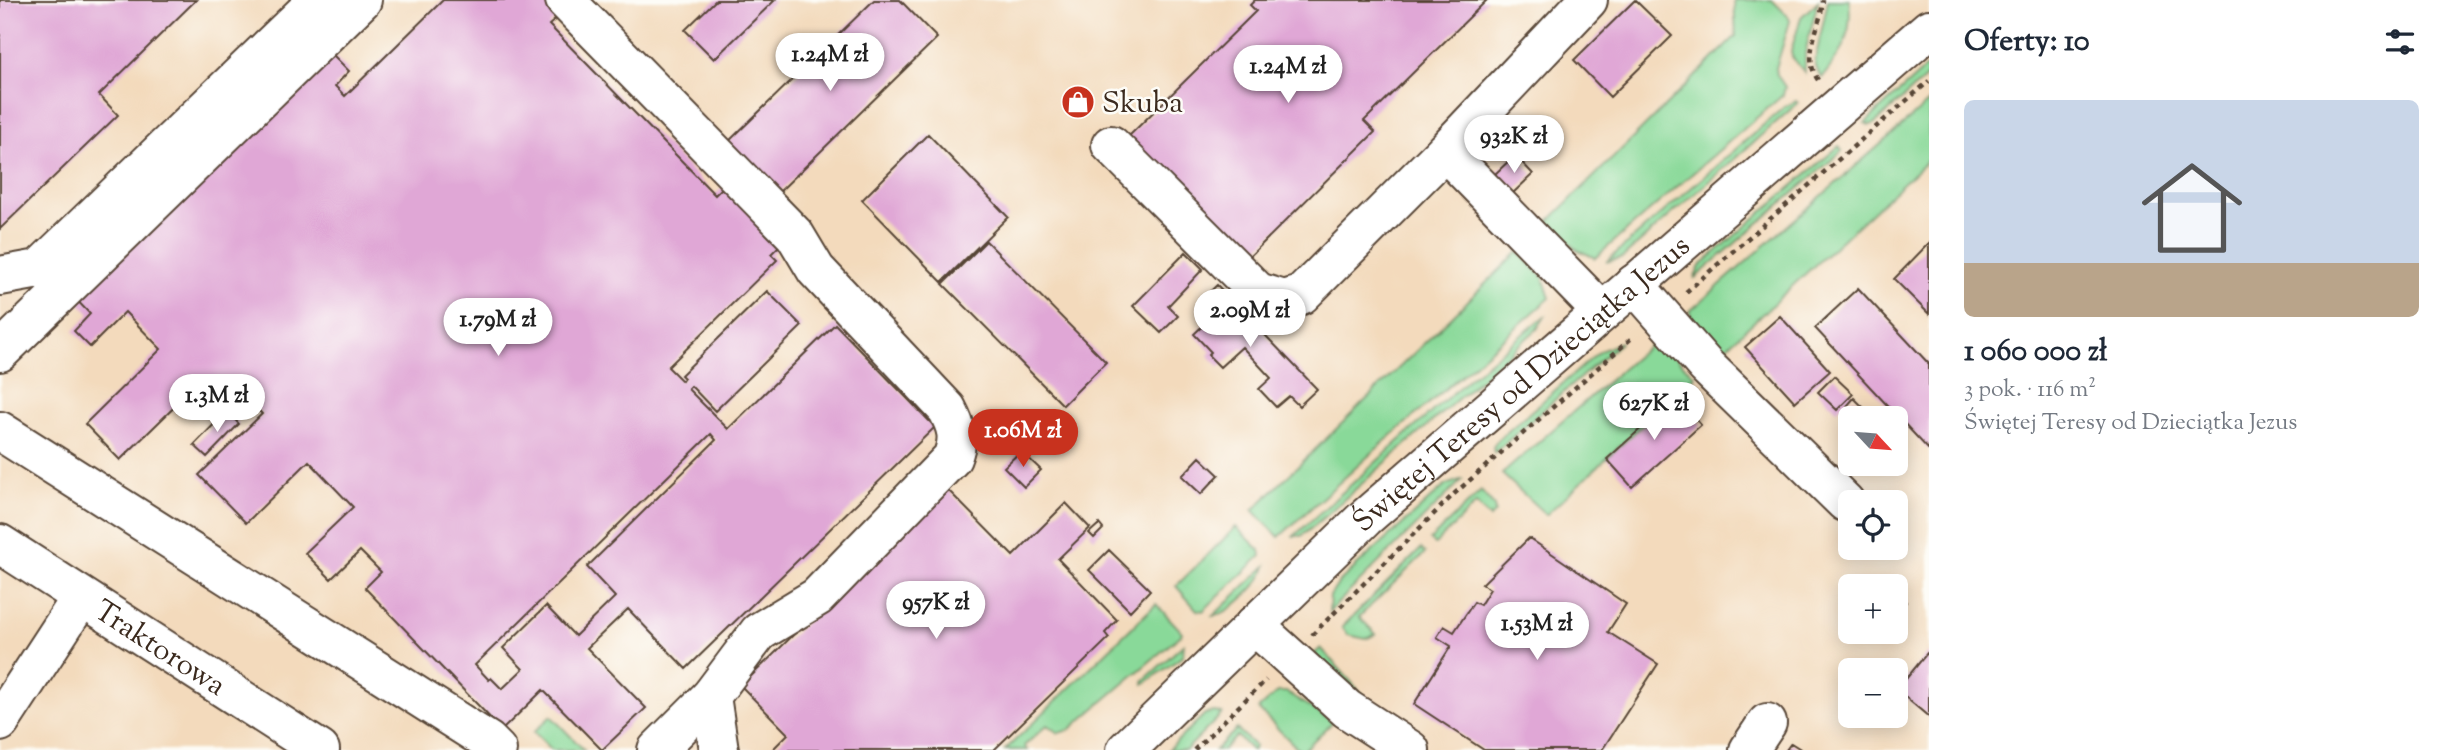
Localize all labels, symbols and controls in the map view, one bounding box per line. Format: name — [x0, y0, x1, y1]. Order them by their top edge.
text: Oferty: 10 — [1964, 21, 2090, 64]
icon: filters — [2381, 23, 2419, 61]
pin: 1.24M zł — [758, 34, 902, 93]
text: 1.24M zł — [791, 39, 869, 72]
pin: 1.24M zł — [1216, 46, 1360, 105]
text: 1.24M zł — [1249, 51, 1327, 84]
shop icon: Skuba — [1059, 83, 1097, 121]
place label: Skuba — [1102, 83, 1183, 126]
pin: 932K zł — [1449, 116, 1579, 175]
text: 932K zł — [1480, 121, 1548, 154]
icon: home — [2129, 145, 2255, 271]
street label: Świętej Teresy od Dzieciątka Jezus — [1343, 226, 1701, 543]
pin: 2.09M zł — [1178, 290, 1322, 349]
text: 2.09M zł — [1210, 295, 1290, 328]
pin: 1.79M zł — [426, 298, 570, 358]
text: 1.79M zł — [459, 304, 537, 337]
text: 1 060 000 zł — [1964, 331, 2107, 374]
pin: 1.3M zł — [152, 374, 282, 434]
text: 3 pok. · 116 m² — [1964, 374, 2096, 407]
text: 1.3M zł — [185, 380, 249, 413]
pin: 627K zł — [1589, 382, 1719, 442]
text: 627K zł — [1619, 388, 1689, 421]
north arrow — [1838, 406, 1908, 476]
map controls — [1838, 406, 1908, 728]
text: Świętej Teresy od Dzieciątka Jezus — [1964, 407, 2297, 440]
pin: 1.06M zł — [951, 410, 1095, 469]
text: 1.06M zł — [984, 415, 1062, 448]
button: locate — [1838, 490, 1908, 560]
button: + — [1838, 574, 1908, 644]
pin: 957K zł — [871, 582, 1001, 641]
text: 957K zł — [902, 587, 970, 620]
street label: Traktorowa — [85, 591, 234, 708]
pin: 1.53M zł — [1465, 602, 1609, 662]
text: 1.53M zł — [1501, 608, 1573, 641]
button: − — [1838, 658, 1908, 728]

